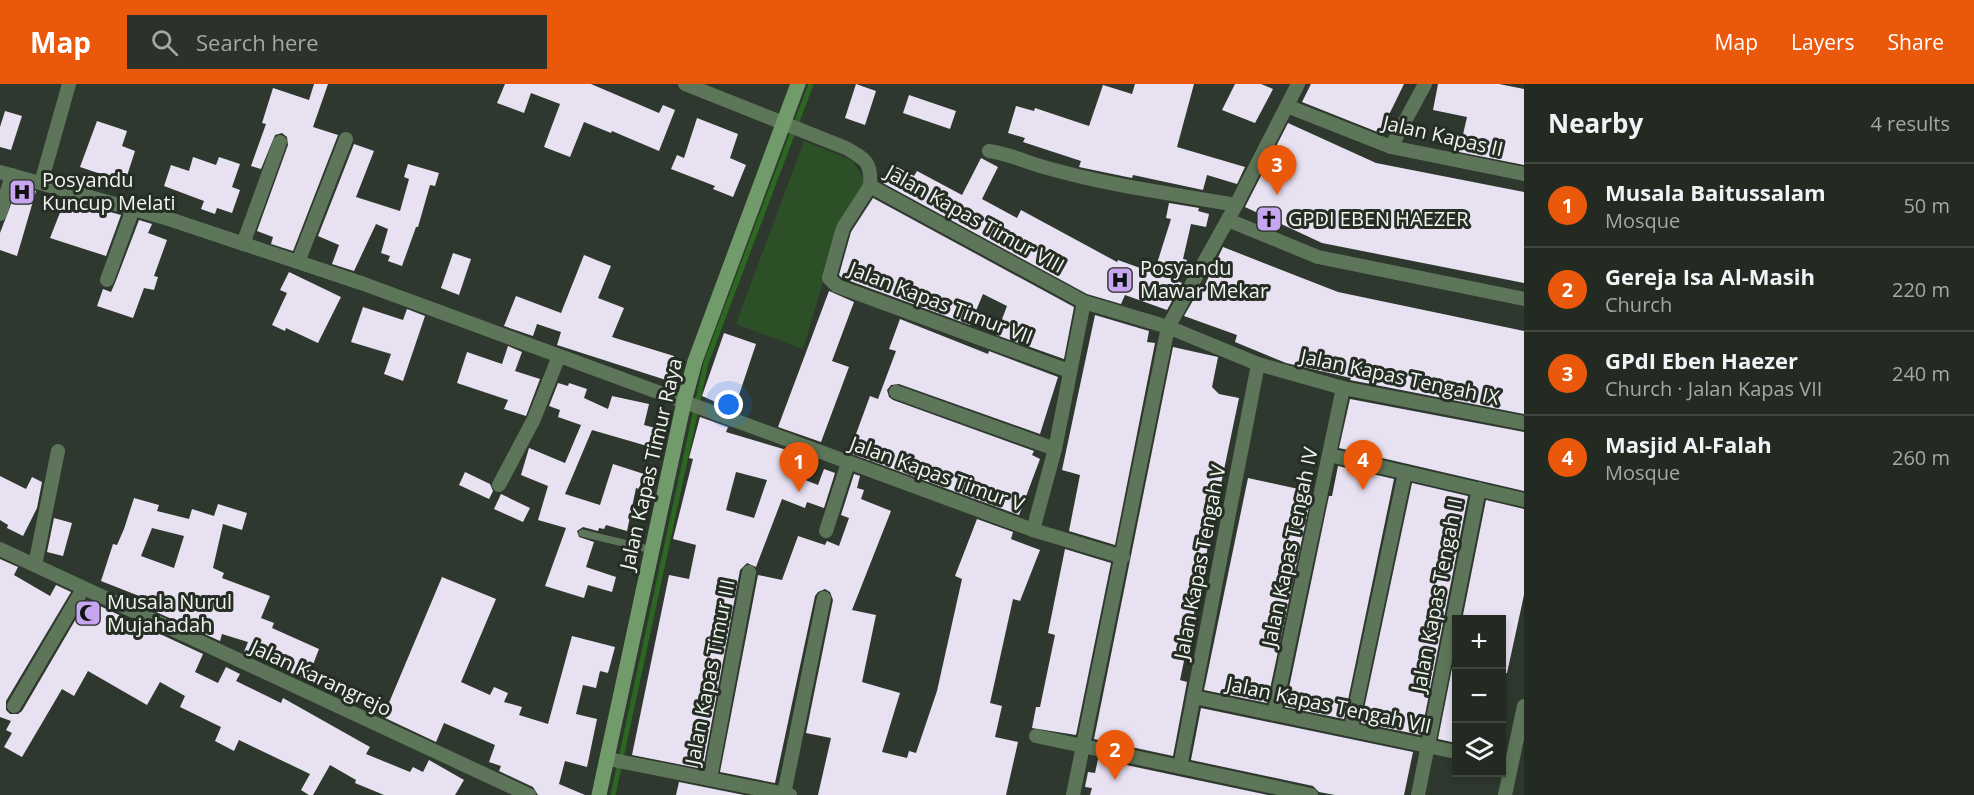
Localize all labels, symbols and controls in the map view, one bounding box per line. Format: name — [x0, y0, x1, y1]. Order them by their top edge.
search box — [127, 15, 547, 69]
text: Map — [30, 23, 91, 61]
icon: search — [148, 26, 181, 59]
text: Search here — [196, 27, 319, 57]
text: Map — [1715, 28, 1758, 56]
text: Layers — [1791, 28, 1855, 56]
text: Share — [1888, 28, 1944, 56]
text: Nearby — [1548, 105, 1643, 141]
street label: Jalan Kapas II — [1378, 108, 1506, 162]
text: 4 results — [1870, 110, 1950, 137]
pin: 3 — [1258, 146, 1296, 195]
street label: Jalan Kapas Timur VIII — [879, 157, 1069, 279]
place label: Posyandu Kuncup Melati — [42, 166, 176, 216]
hospital icon: Posyandu Kuncup Melati — [7, 177, 37, 207]
text: Musala Baitussalam — [1605, 177, 1826, 207]
text: 1 — [1562, 192, 1573, 219]
text: 50 m — [1903, 192, 1950, 219]
church icon: GPDI EBEN HAEZER — [1254, 204, 1284, 234]
place label: GPDI EBEN HAEZER — [1288, 205, 1469, 232]
text: Mosque — [1605, 207, 1680, 234]
street label: Jalan Kapas Timur VII — [844, 254, 1037, 350]
place label: Posyandu Mawar Mekar — [1140, 254, 1268, 304]
text: Gereja Isa Al-Masih — [1605, 261, 1815, 291]
hospital icon: Posyandu Mawar Mekar — [1105, 265, 1135, 295]
text: 2 — [1562, 276, 1573, 303]
text: 220 m — [1892, 276, 1950, 303]
text: Church — [1605, 291, 1672, 318]
street label: Jalan Kapas Tengah IX — [1296, 342, 1502, 411]
text: GPdI Eben Haezer — [1605, 345, 1798, 375]
street label: Jalan Kapas Timur Raya — [613, 355, 688, 574]
text: 3 — [1562, 360, 1573, 387]
text: 240 m — [1892, 360, 1950, 387]
text: Church · Jalan Kapas VII — [1605, 375, 1822, 402]
your location — [714, 390, 743, 419]
street label: Jalan Kapas Timur V — [844, 429, 1028, 518]
text: Masjid Al-Falah — [1605, 429, 1772, 459]
pin: 4 — [1344, 440, 1382, 490]
pin: 1 — [780, 442, 818, 492]
text: 4 — [1562, 444, 1573, 471]
text: 260 m — [1892, 444, 1950, 471]
street label: Jalan Kapas Tengah IV — [1255, 445, 1324, 651]
text: Mosque — [1605, 459, 1680, 486]
street label: Jalan Kapas Tengah V — [1167, 462, 1232, 663]
street label: Jalan Kapas Tengah II — [1404, 496, 1469, 696]
street label: Jalan Kapas Timur III — [678, 577, 741, 769]
place label: Musala Nurul Mujahadah — [107, 588, 232, 638]
mosque icon: Musala Nurul Mujahadah — [73, 598, 103, 628]
map controls — [1452, 615, 1506, 777]
button: + — [1452, 615, 1506, 669]
street label: Jalan Karangrejo — [245, 632, 396, 722]
street label: Jalan Kapas Tengah VII — [1222, 669, 1434, 739]
button: − — [1452, 669, 1506, 723]
button: layers — [1452, 723, 1506, 777]
pin: 2 — [1096, 730, 1134, 780]

